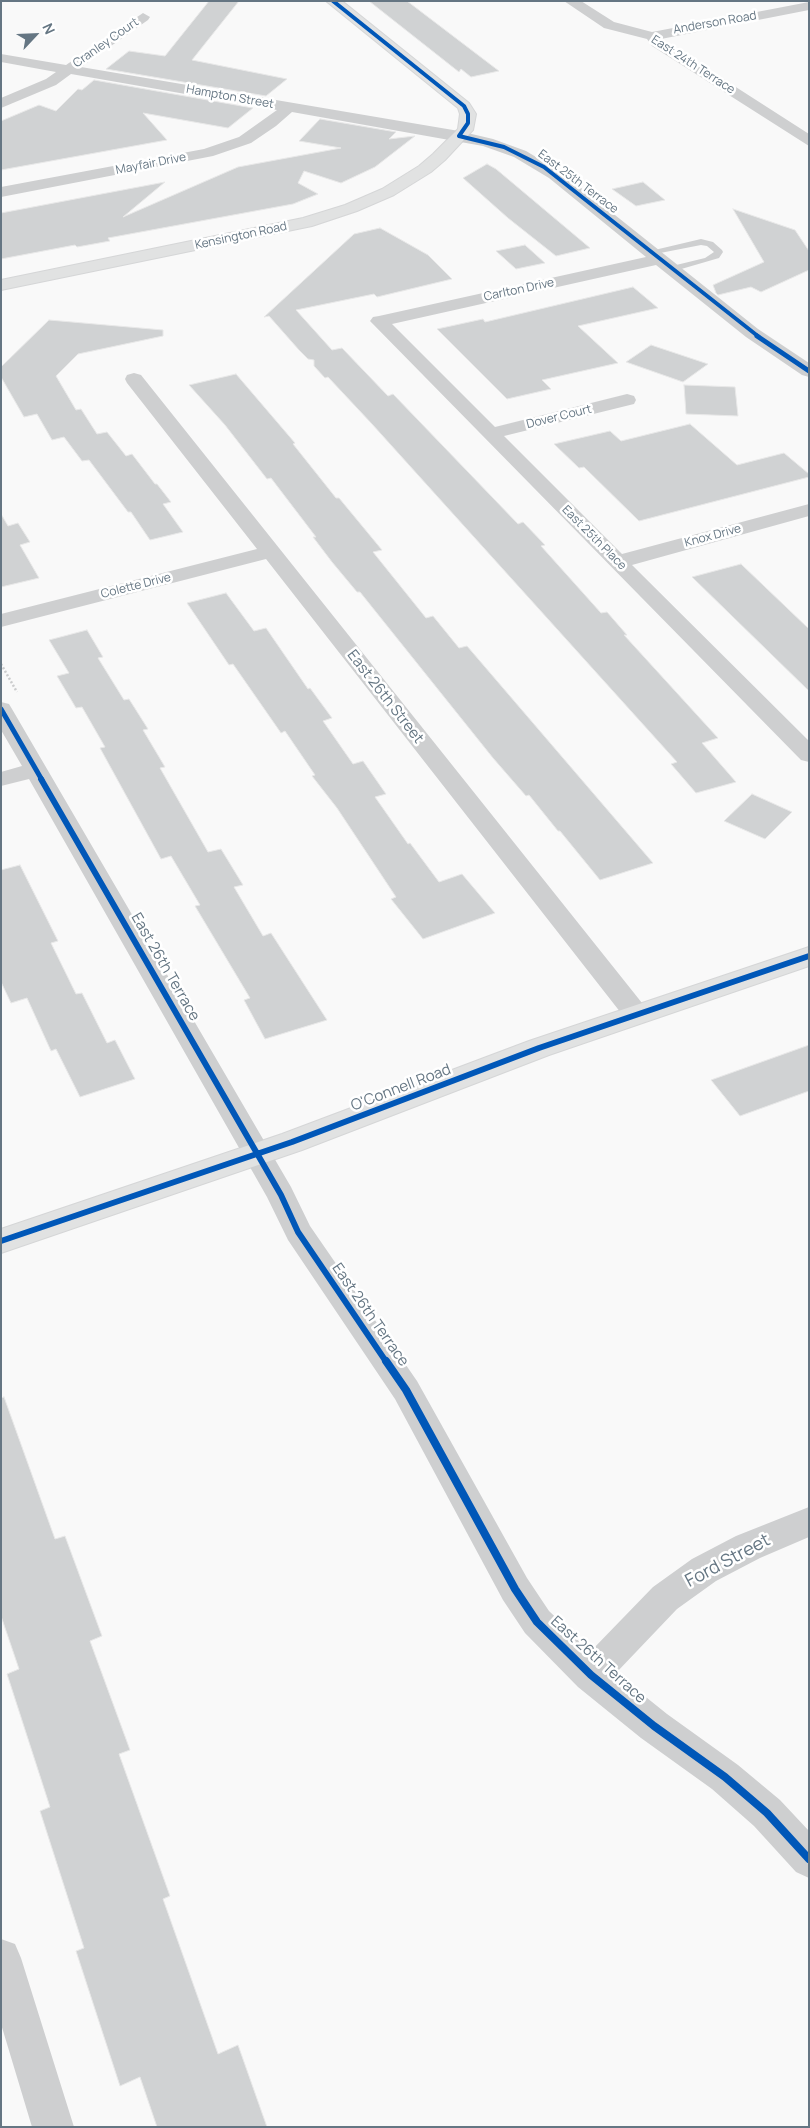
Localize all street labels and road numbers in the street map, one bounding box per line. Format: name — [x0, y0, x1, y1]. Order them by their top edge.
street label: Anderson Road — [672, 9, 758, 37]
street label: Cranley Court — [70, 15, 142, 71]
street label: East 24th Terrace — [648, 33, 738, 97]
street label: Hampton Street — [185, 82, 275, 112]
street label: East 25th Terrace — [535, 147, 621, 217]
street label: Mayfair Drive — [115, 150, 187, 178]
street label: Kensington Road — [194, 219, 288, 253]
street label: Carlton Drive — [482, 276, 556, 304]
street label: Dover Court — [525, 402, 593, 432]
street label: East 25th Place — [559, 503, 629, 573]
street label: Knox Drive — [683, 522, 743, 550]
street label: Colette Drive — [99, 570, 173, 602]
street label: East 26th Street — [343, 647, 427, 747]
street label: East 26th Terrace — [127, 910, 203, 1024]
street label: O'Connell Road — [348, 1061, 454, 1115]
street label: East 26th Terrace — [328, 1260, 412, 1370]
street label: Ford Street — [682, 1530, 774, 1592]
street label: East 26th Terrace — [547, 1613, 649, 1707]

